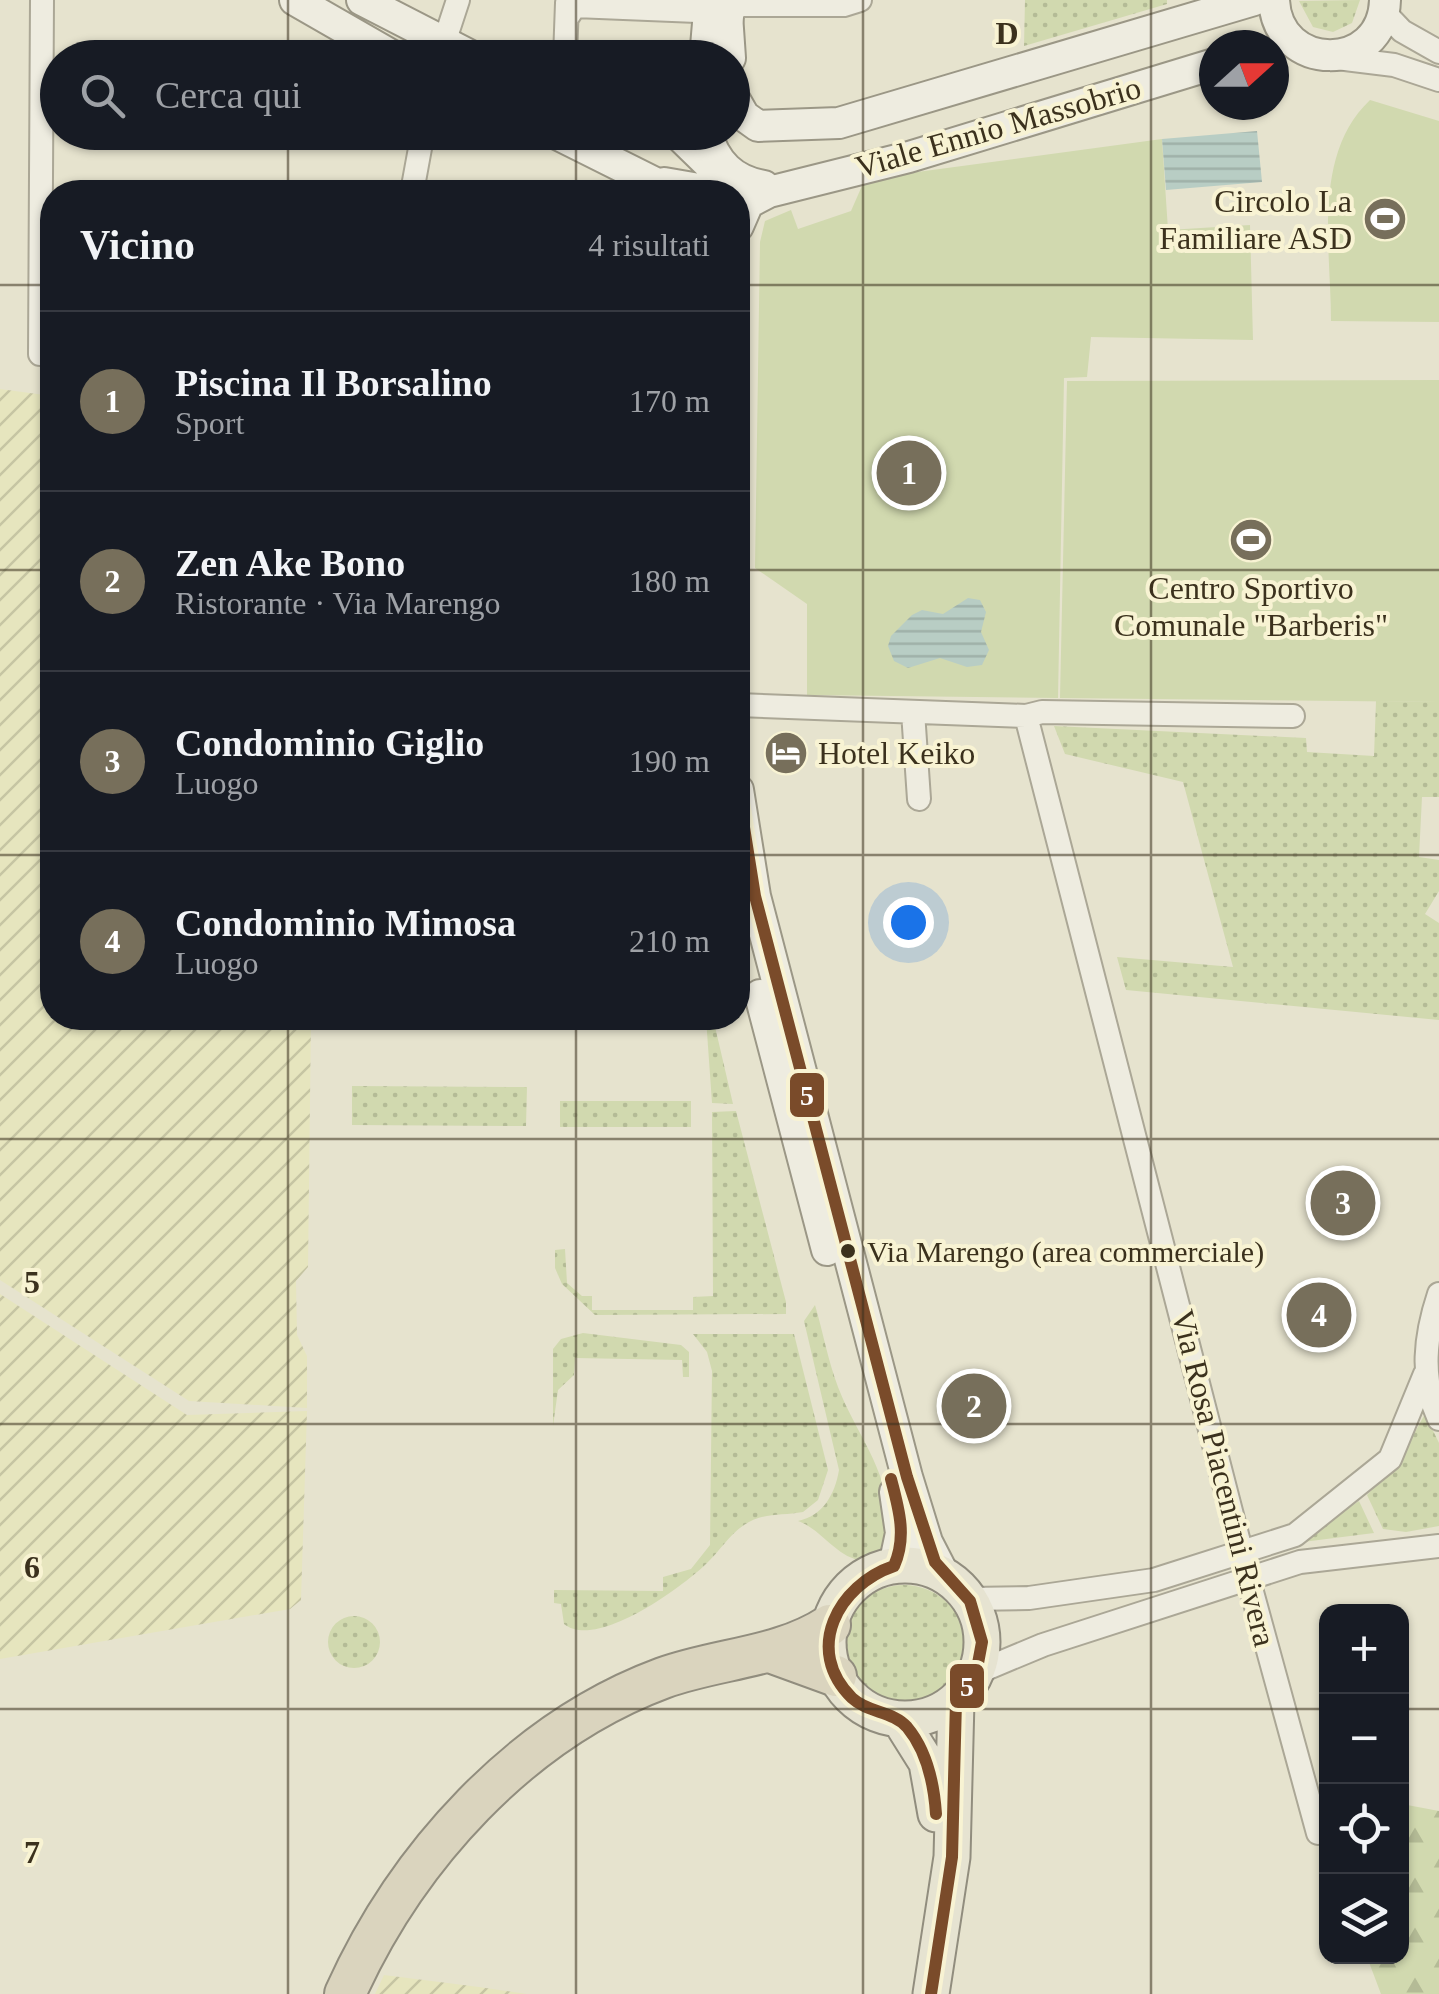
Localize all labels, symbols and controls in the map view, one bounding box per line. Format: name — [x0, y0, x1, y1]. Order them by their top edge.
text: D — [995, 15, 1019, 51]
north arrow — [1199, 30, 1289, 120]
search box — [40, 40, 750, 150]
icon: search — [75, 68, 130, 123]
street label: Viale Ennio Massobrio — [851, 69, 1145, 185]
text: Cerca qui — [155, 74, 302, 116]
place label: Circolo La Familiare ASD — [1159, 183, 1352, 256]
sports icon: Circolo La Familiare ASD — [1362, 196, 1408, 242]
text: Vicino — [80, 222, 195, 268]
text: 4 risultati — [588, 227, 710, 263]
text: Piscina Il Borsalino — [175, 362, 492, 404]
text: 1 — [105, 383, 121, 419]
text: 170 m — [629, 383, 710, 419]
text: Sport — [175, 405, 244, 441]
pin: 1 — [876, 436, 942, 510]
sports icon: Centro Sportivo Comunale "Barberis" — [1228, 517, 1274, 563]
text: Zen Ake Bono — [175, 542, 405, 584]
text: 2 — [105, 563, 121, 599]
text: 180 m — [629, 563, 710, 599]
place label: Centro Sportivo Comunale "Barberis" — [1114, 570, 1388, 643]
text: Ristorante · Via Marengo — [175, 585, 500, 621]
text: Condominio Giglio — [175, 722, 484, 764]
hotel icon: Hotel Keiko — [763, 730, 809, 776]
place label: Hotel Keiko — [818, 735, 975, 771]
text: 3 — [105, 743, 121, 779]
text: 190 m — [629, 743, 710, 779]
text: Luogo — [175, 765, 259, 801]
your location — [883, 897, 934, 948]
text: Condominio Mimosa — [175, 902, 516, 944]
text: 4 — [105, 923, 121, 959]
text: 210 m — [629, 923, 710, 959]
text: Luogo — [175, 945, 259, 981]
line badge: 5 — [788, 1071, 826, 1119]
text: 5 — [800, 1080, 814, 1111]
pin: 3 — [1310, 1166, 1376, 1240]
place label: Via Marengo (area commerciale) — [867, 1235, 1264, 1269]
marker: Via Marengo (area commerciale) — [838, 1241, 858, 1261]
text: 5 — [24, 1264, 40, 1300]
pin: 4 — [1286, 1278, 1352, 1352]
street label: Via Rosa Piacentini Rivera — [1165, 1306, 1283, 1650]
pin: 2 — [942, 1368, 1006, 1444]
text: 6 — [24, 1549, 40, 1585]
map controls — [1319, 1604, 1409, 1964]
button: + — [1319, 1604, 1409, 1694]
line badge: 5 — [948, 1662, 986, 1710]
text: 5 — [960, 1671, 974, 1702]
button: − — [1319, 1694, 1409, 1784]
button: locate — [1319, 1784, 1409, 1874]
text: 7 — [24, 1834, 40, 1870]
button: layers — [1319, 1874, 1409, 1964]

